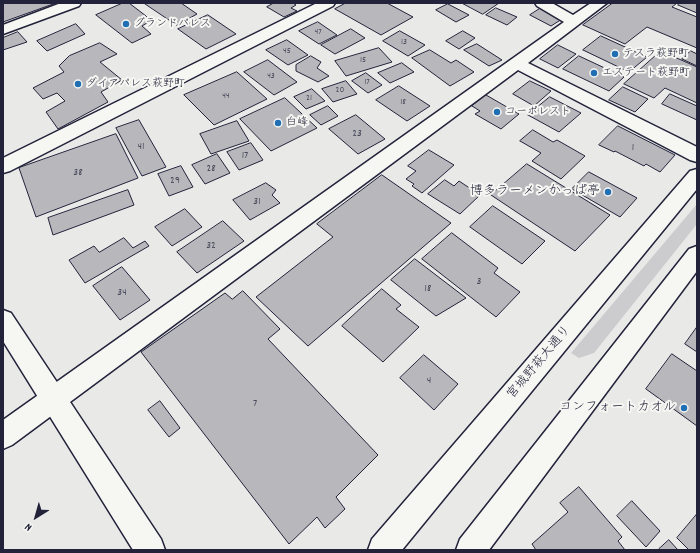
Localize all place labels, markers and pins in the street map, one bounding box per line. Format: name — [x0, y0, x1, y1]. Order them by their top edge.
place label: グランドパレス — [134, 17, 211, 31]
marker: グランドパレス — [121, 19, 131, 29]
place label: テスラ萩野町 — [623, 47, 689, 61]
marker: テスラ萩野町 — [610, 49, 620, 59]
place label: エステート萩野町 — [602, 66, 690, 80]
marker: エステート萩野町 — [589, 68, 599, 78]
place label: ダイアパレス萩野町 — [86, 77, 185, 91]
marker: ダイアパレス萩野町 — [73, 79, 83, 89]
place label: コーポレスト — [505, 105, 571, 119]
marker: コーポレスト — [492, 107, 502, 117]
place label: 白峰 — [286, 116, 308, 130]
marker: 白峰 — [273, 118, 283, 128]
place label: 博多ラーメンかっぱ亭 — [470, 184, 600, 200]
marker: 博多ラーメンかっぱ亭 — [603, 187, 613, 197]
place label: コンフォートカオル — [559, 400, 676, 416]
marker: コンフォートカオル — [679, 403, 689, 413]

